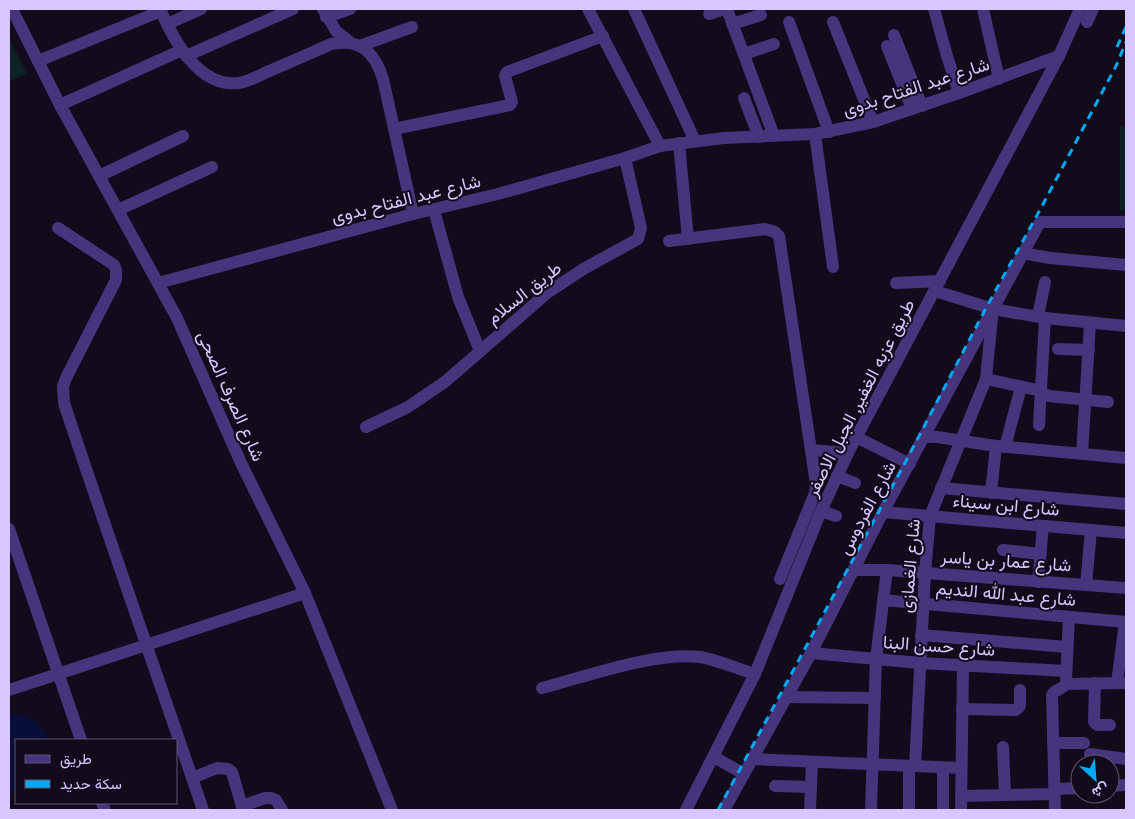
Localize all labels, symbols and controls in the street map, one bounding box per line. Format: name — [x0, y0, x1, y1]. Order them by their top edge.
street label: شارع عبد الفتاح بدوى — [839, 52, 993, 122]
street label: شارع عبد الفتاح بدوى — [329, 169, 483, 229]
street label: طريق السلام — [482, 256, 566, 330]
street label: طريق عزبه الغفير, الجبل الاصفر — [799, 295, 919, 501]
street label: شارع الصرف الصحى — [191, 327, 271, 465]
street label: شارع الفردوس — [832, 457, 902, 559]
street label: شارع ابن سيناء — [952, 488, 1060, 522]
street label: شارع الغمازى — [894, 518, 926, 614]
street label: شارع عمار بن ياسر — [939, 544, 1072, 578]
street label: شارع عبد الله النديم — [935, 576, 1077, 612]
street label: شارع حسن البنا — [882, 630, 996, 662]
legend — [15, 739, 178, 804]
text: طريق — [60, 749, 92, 769]
north arrow — [1070, 754, 1120, 804]
text: سكة حديد — [60, 774, 122, 793]
text: ش — [1089, 779, 1112, 803]

